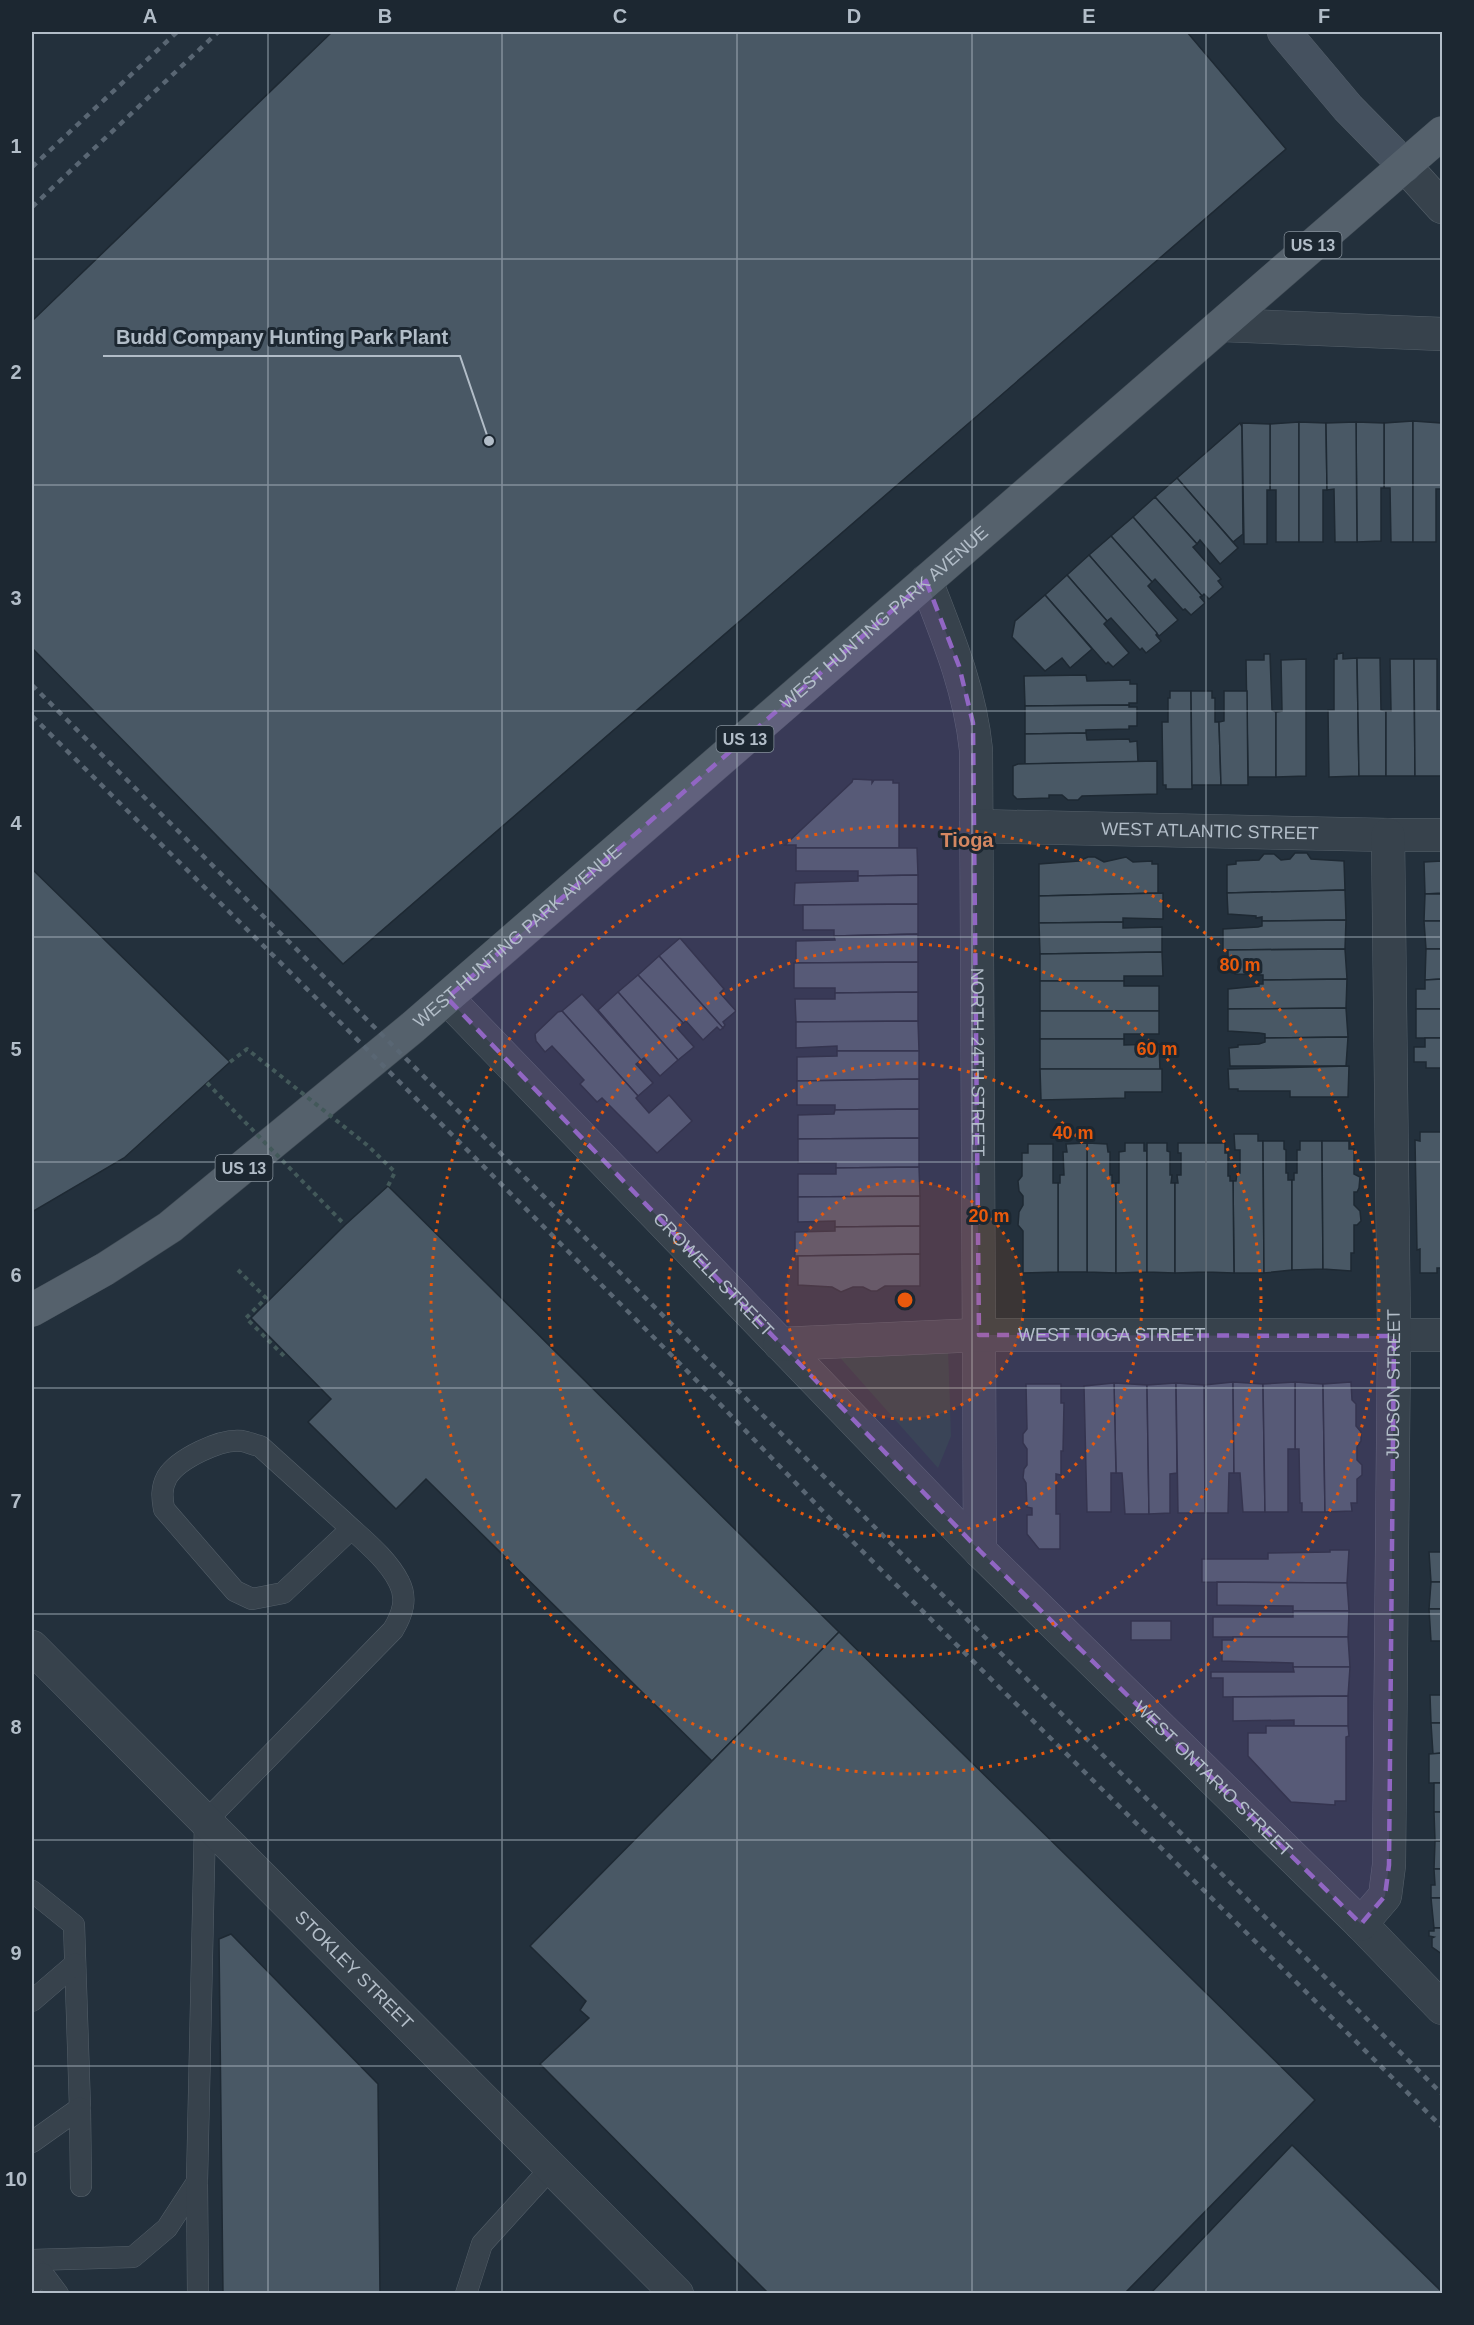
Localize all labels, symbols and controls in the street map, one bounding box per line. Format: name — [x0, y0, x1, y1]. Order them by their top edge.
text: A — [143, 5, 157, 27]
text: B — [378, 5, 392, 27]
text: C — [613, 5, 627, 27]
text: D — [847, 5, 861, 27]
text: E — [1082, 5, 1096, 27]
text: F — [1318, 5, 1330, 27]
text: 1 — [10, 135, 22, 157]
road number: US 13 — [1284, 232, 1342, 258]
callout: Budd Company Hunting Park Plant — [103, 318, 460, 356]
text: Budd Company Hunting Park Plant — [116, 326, 448, 348]
text: 2 — [10, 361, 22, 383]
street label: WEST HUNTING PARK AVENUE — [776, 522, 992, 713]
text: 3 — [10, 587, 22, 609]
road number: US 13 — [716, 726, 774, 752]
text: 4 — [10, 812, 22, 834]
street label: WEST ATLANTIC STREET — [1101, 819, 1319, 843]
district label: Tioga — [941, 829, 994, 851]
street label: WEST HUNTING PARK AVENUE — [410, 841, 625, 1032]
text: 80 m — [1219, 955, 1261, 975]
street label: NORTH 24TH STREET — [967, 968, 988, 1157]
text: 5 — [10, 1038, 22, 1060]
text: 60 m — [1136, 1039, 1178, 1059]
text: 40 m — [1052, 1123, 1094, 1143]
road number: US 13 — [216, 1155, 272, 1181]
text: 20 m — [968, 1206, 1010, 1226]
street label: CROWELL STREET — [649, 1208, 778, 1341]
text: 6 — [10, 1264, 22, 1286]
centre of rings — [895, 1290, 915, 1310]
street label: JUDSON STREET — [1383, 1309, 1404, 1459]
street label: WEST TIOGA STREET — [1018, 1325, 1206, 1345]
text: 7 — [10, 1490, 22, 1512]
street label: WEST ONTARIO STREET — [1130, 1697, 1296, 1861]
text: 8 — [10, 1716, 22, 1738]
street label: STOKLEY STREET — [291, 1907, 417, 2033]
text: 9 — [10, 1942, 22, 1964]
text: 10 — [5, 2168, 27, 2190]

